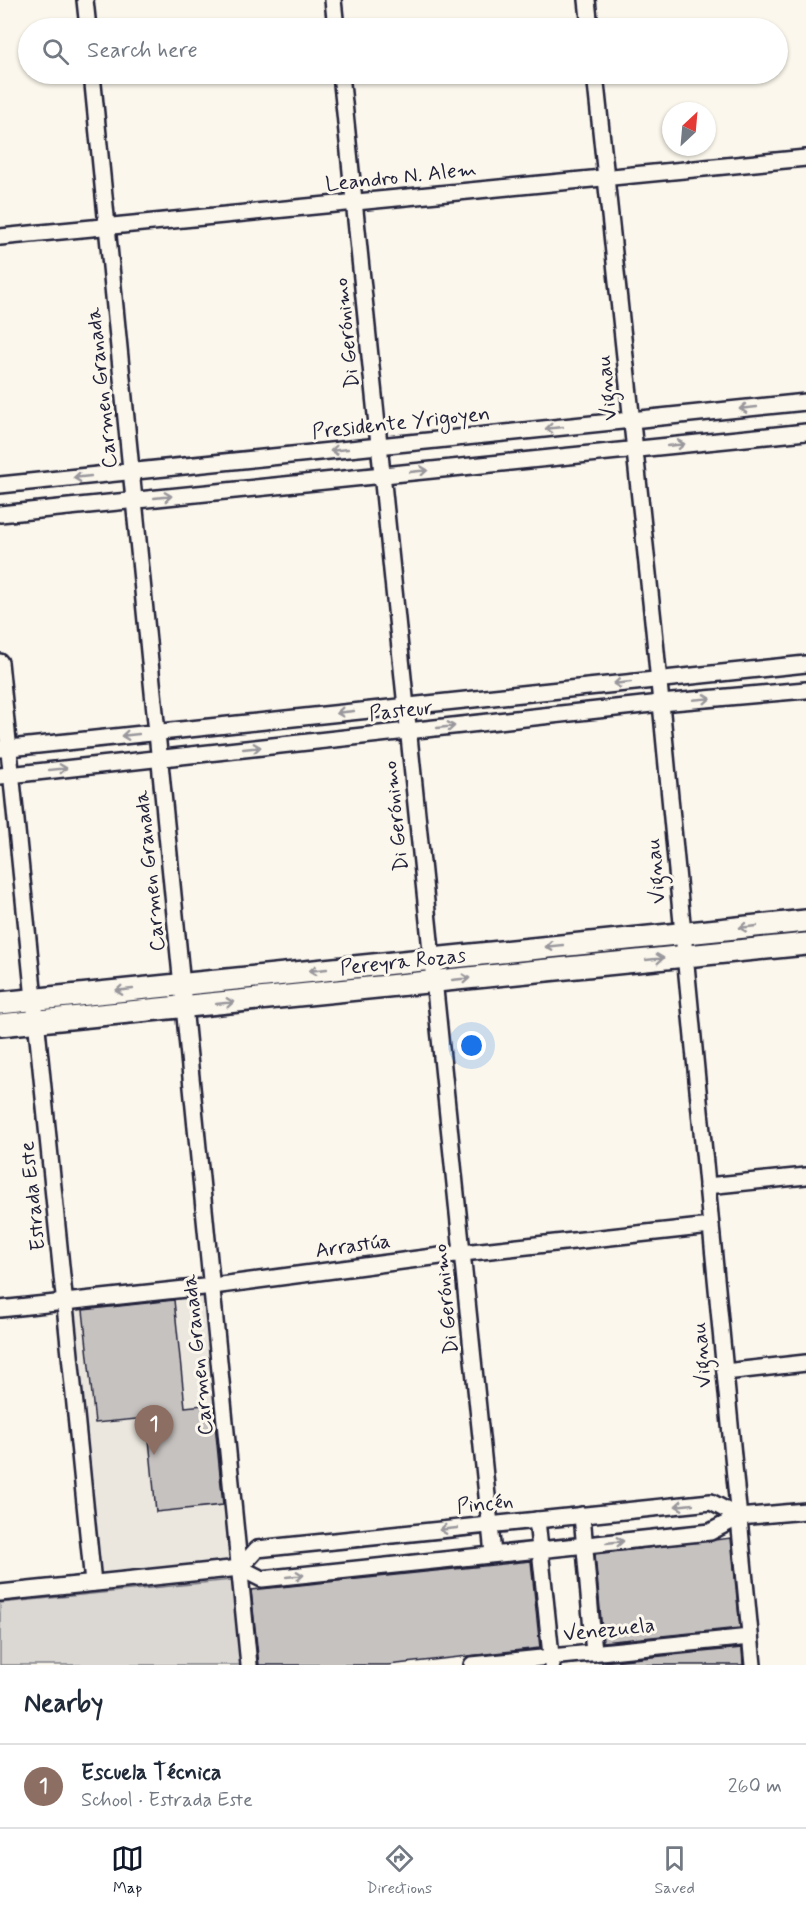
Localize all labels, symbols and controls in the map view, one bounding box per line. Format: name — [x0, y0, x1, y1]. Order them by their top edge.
search box — [18, 18, 788, 84]
icon: search — [39, 35, 72, 68]
text: Search here — [87, 37, 198, 65]
north arrow — [662, 102, 716, 156]
street label: Leandro N. Alem — [324, 155, 478, 199]
street label: Di Gerónimo — [327, 276, 367, 390]
street label: Carmen Granada — [80, 306, 124, 470]
street label: Vignau — [590, 354, 626, 422]
street label: Presidente Yrigoyen — [311, 400, 491, 447]
one-way arrow — [738, 403, 758, 414]
one-way arrow — [544, 423, 564, 434]
one-way arrow — [666, 439, 685, 450]
one-way arrow — [330, 445, 349, 456]
one-way arrow — [409, 465, 429, 476]
one-way arrow — [73, 472, 93, 483]
one-way arrow — [152, 491, 172, 502]
one-way arrow — [613, 678, 633, 689]
one-way arrow — [692, 693, 712, 704]
street label: Pasteur — [368, 694, 435, 728]
one-way arrow — [336, 707, 355, 718]
one-way arrow — [435, 721, 455, 732]
one-way arrow — [121, 730, 141, 741]
one-way arrow — [242, 742, 261, 753]
street label: Di Gerónimo — [376, 759, 416, 873]
one-way arrow — [48, 763, 68, 774]
street label: Carmen Granada — [128, 789, 172, 953]
street label: Vignau — [639, 837, 675, 905]
one-way arrow — [738, 922, 758, 933]
street label: Pereyra Rozas — [339, 941, 467, 983]
one-way arrow — [544, 941, 564, 952]
one-way arrow — [645, 953, 665, 964]
one-way arrow — [309, 965, 328, 976]
one-way arrow — [451, 973, 471, 984]
one-way arrow — [115, 985, 134, 996]
one-way arrow — [215, 997, 235, 1008]
your location — [457, 1031, 486, 1060]
street label: Estrada Este — [13, 1140, 53, 1252]
street label: Arrastúa — [314, 1227, 392, 1265]
street label: Di Gerónimo — [426, 1242, 466, 1356]
street label: Carmen Granada — [176, 1273, 220, 1437]
street label: Vignau — [685, 1321, 721, 1389]
pin: 1 — [134, 1406, 174, 1455]
street label: Pincén — [455, 1487, 515, 1521]
one-way arrow — [675, 1500, 695, 1511]
one-way arrow — [439, 1524, 459, 1535]
one-way arrow — [604, 1536, 624, 1547]
one-way arrow — [285, 1570, 305, 1581]
street label: Venezuela — [562, 1611, 656, 1649]
text: Nearby — [24, 1687, 103, 1721]
text: Escuela Técnica — [81, 1759, 222, 1787]
text: 1 — [39, 1773, 48, 1800]
text: 260 m — [728, 1773, 782, 1800]
text: School · Estrada Este — [81, 1787, 253, 1814]
tab: Map — [111, 1842, 144, 1899]
tab: Directions — [366, 1842, 432, 1899]
tab: Saved — [654, 1842, 695, 1899]

